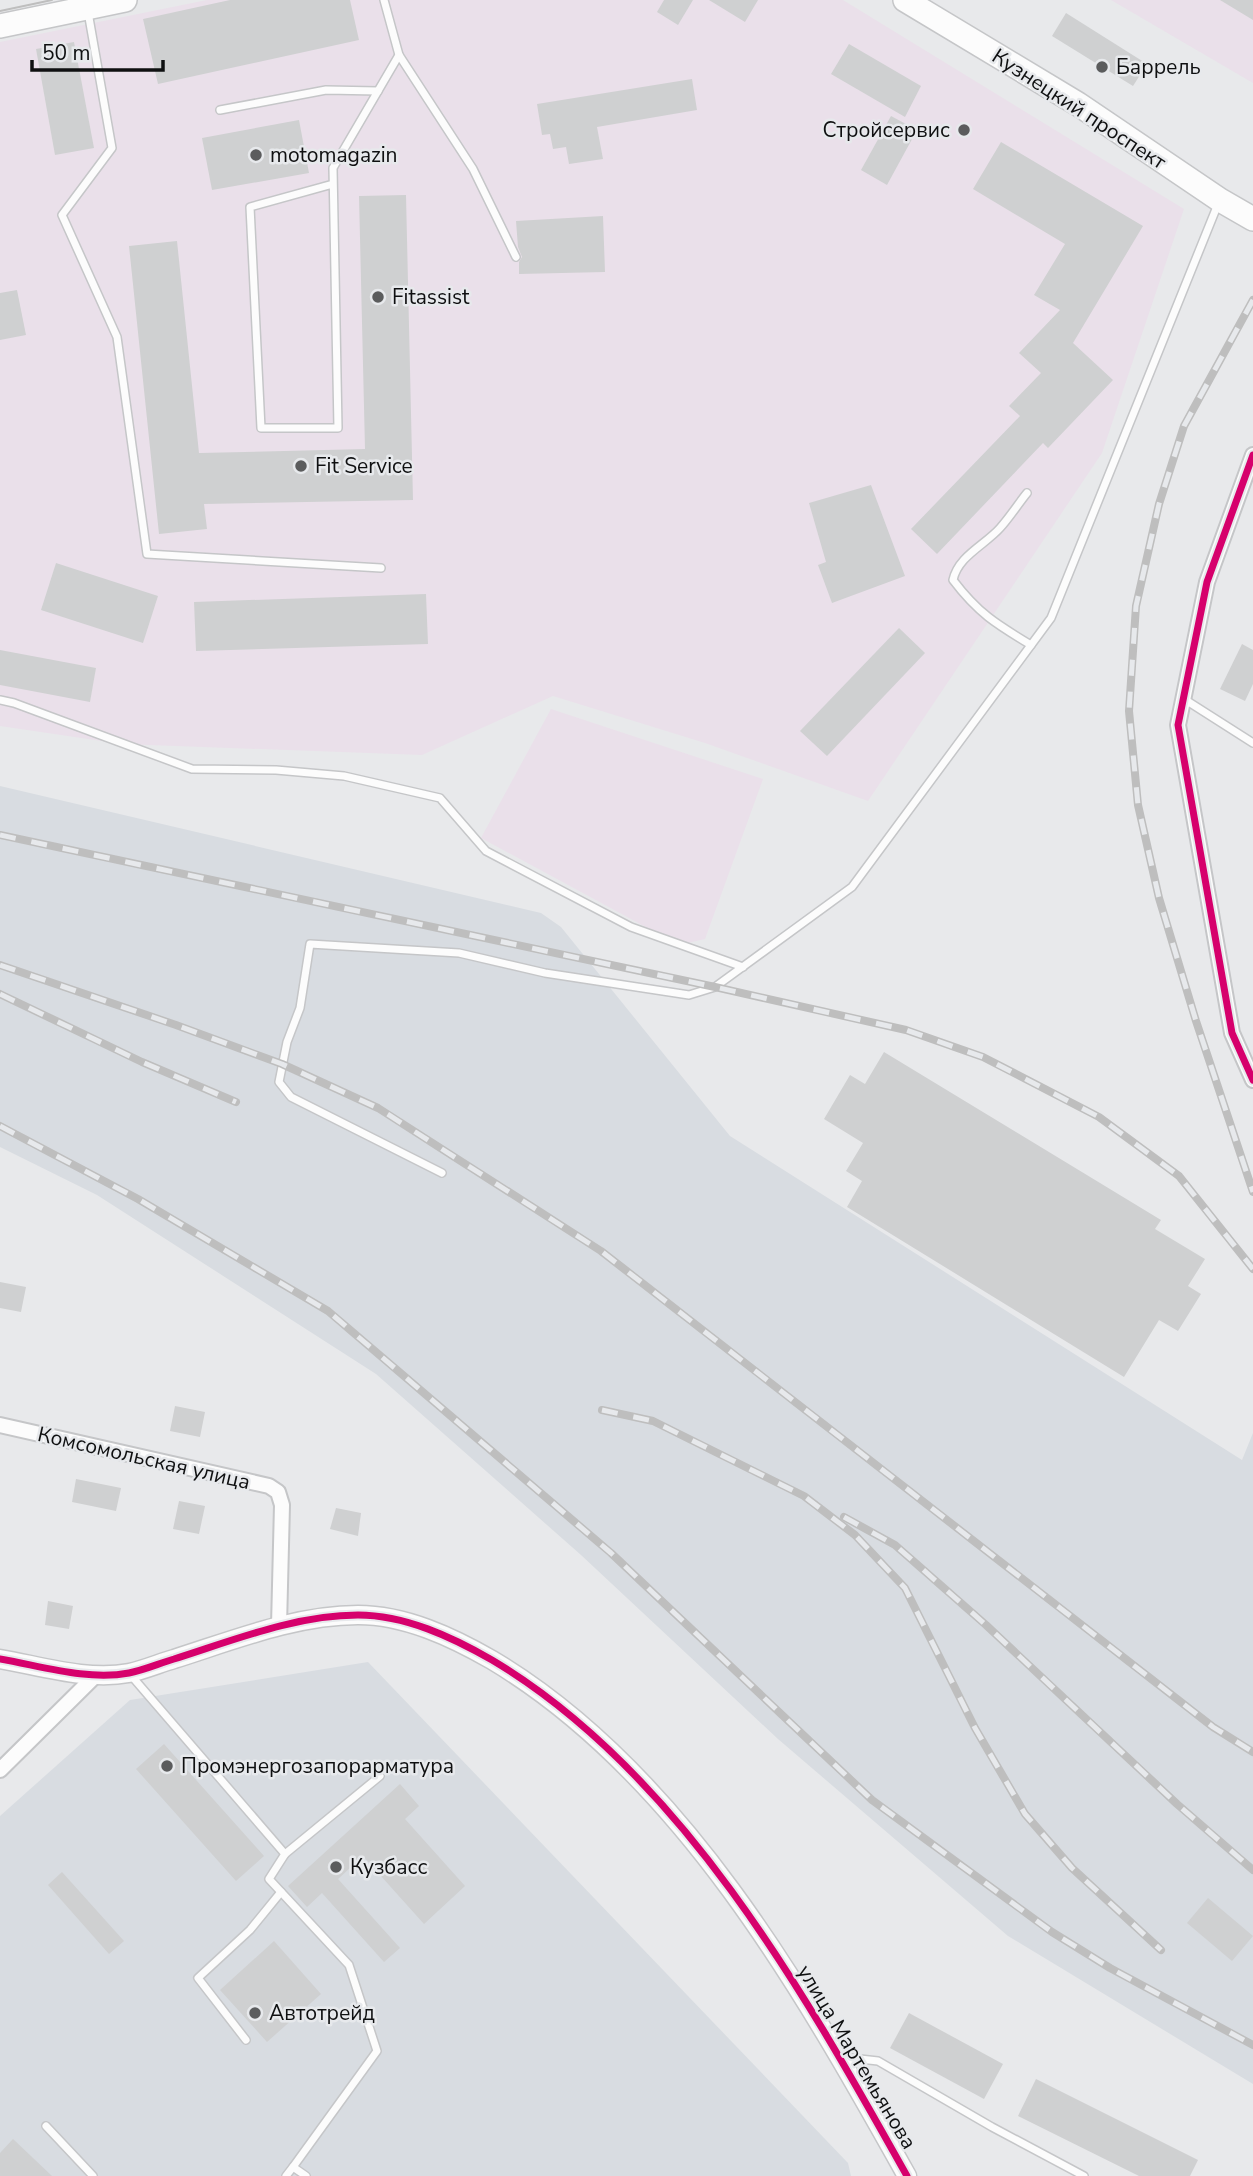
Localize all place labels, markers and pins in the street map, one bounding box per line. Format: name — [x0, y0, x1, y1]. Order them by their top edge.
place label: Баррель — [1116, 53, 1201, 81]
marker: Баррель — [1094, 59, 1110, 75]
place label: Стройсервис — [822, 116, 950, 144]
marker: Стройсервис — [956, 122, 972, 138]
place label: motomagazin — [270, 141, 398, 169]
marker: motomagazin — [248, 147, 264, 163]
place label: Fitassist — [392, 283, 470, 311]
marker: Fitassist — [370, 289, 386, 305]
place label: Fit Service — [315, 452, 413, 480]
marker: Fit Service — [293, 458, 309, 474]
place label: Промэнергозапорарматура — [181, 1752, 454, 1780]
marker: Промэнергозапорарматура — [159, 1758, 175, 1774]
place label: Кузбасс — [350, 1853, 428, 1881]
marker: Кузбасс — [328, 1859, 344, 1875]
place label: Автотрейд — [269, 1999, 375, 2027]
marker: Автотрейд — [247, 2005, 263, 2021]

